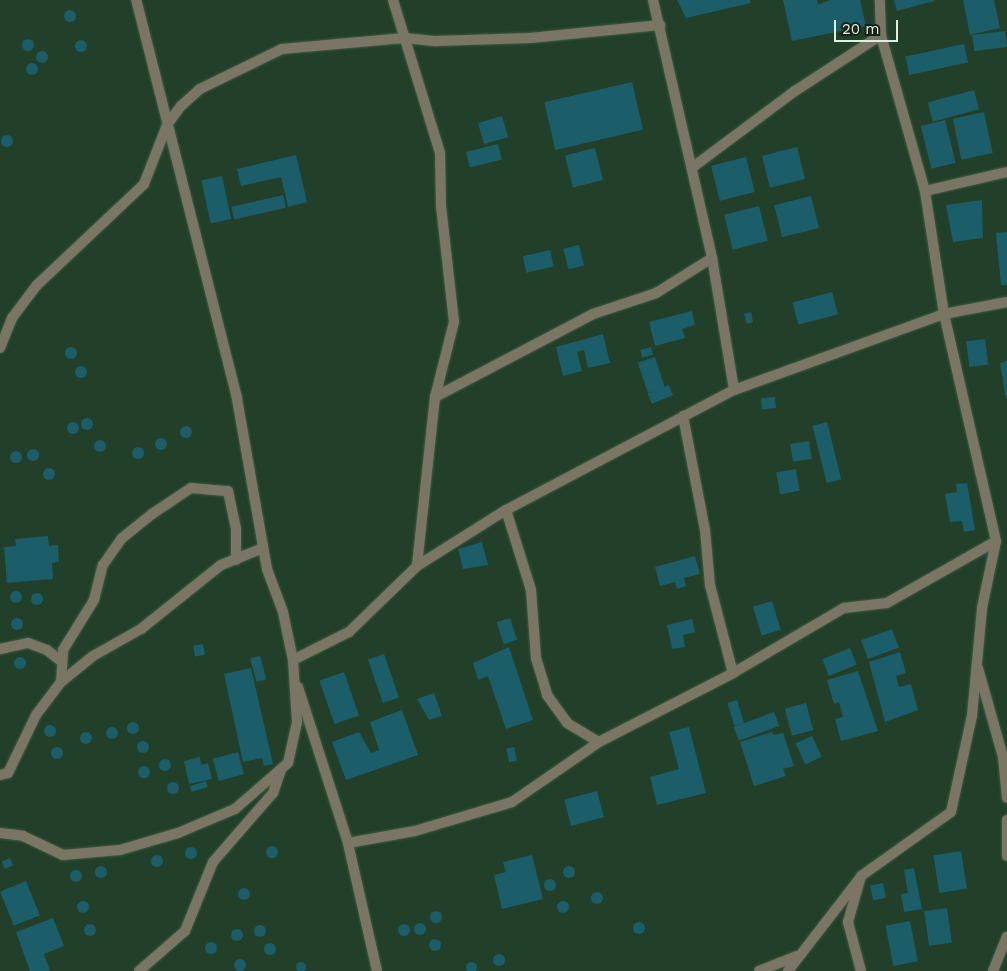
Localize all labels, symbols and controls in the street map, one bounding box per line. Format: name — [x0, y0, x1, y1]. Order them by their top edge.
scale bar — [837, 10, 901, 42]
text: 20 m — [842, 20, 880, 38]

